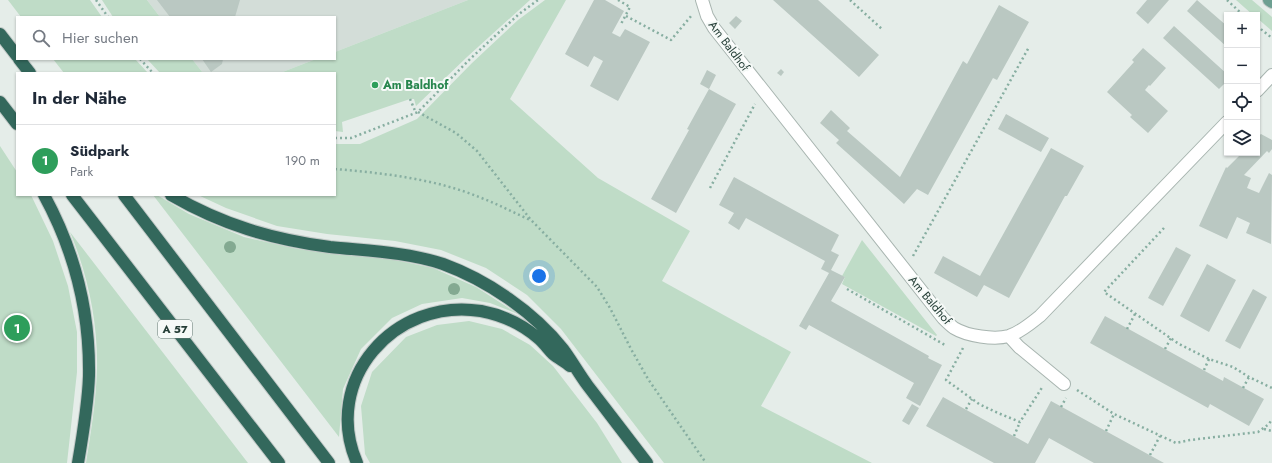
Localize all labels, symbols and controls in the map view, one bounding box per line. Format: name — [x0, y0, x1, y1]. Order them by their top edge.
map controls — [1224, 12, 1260, 156]
button: + — [1224, 12, 1260, 48]
search box — [16, 16, 336, 60]
street label: Am Baldhof — [704, 17, 754, 76]
icon: search — [30, 27, 52, 49]
text: Hier suchen — [62, 27, 139, 49]
button: − — [1224, 48, 1260, 84]
place label: Am Baldhof — [382, 76, 449, 94]
marker: Am Baldhof — [370, 80, 380, 90]
button: locate — [1224, 84, 1260, 120]
text: In der Nähe — [32, 86, 127, 110]
button: layers — [1224, 120, 1260, 156]
text: Südpark — [70, 140, 129, 162]
text: 1 — [42, 151, 48, 170]
text: 190 m — [285, 151, 320, 170]
text: Park — [70, 162, 93, 181]
your location — [529, 266, 549, 286]
street label: Am Baldhof — [904, 272, 956, 329]
pin: 1 — [4, 313, 30, 343]
road number: A 57 — [158, 320, 192, 338]

